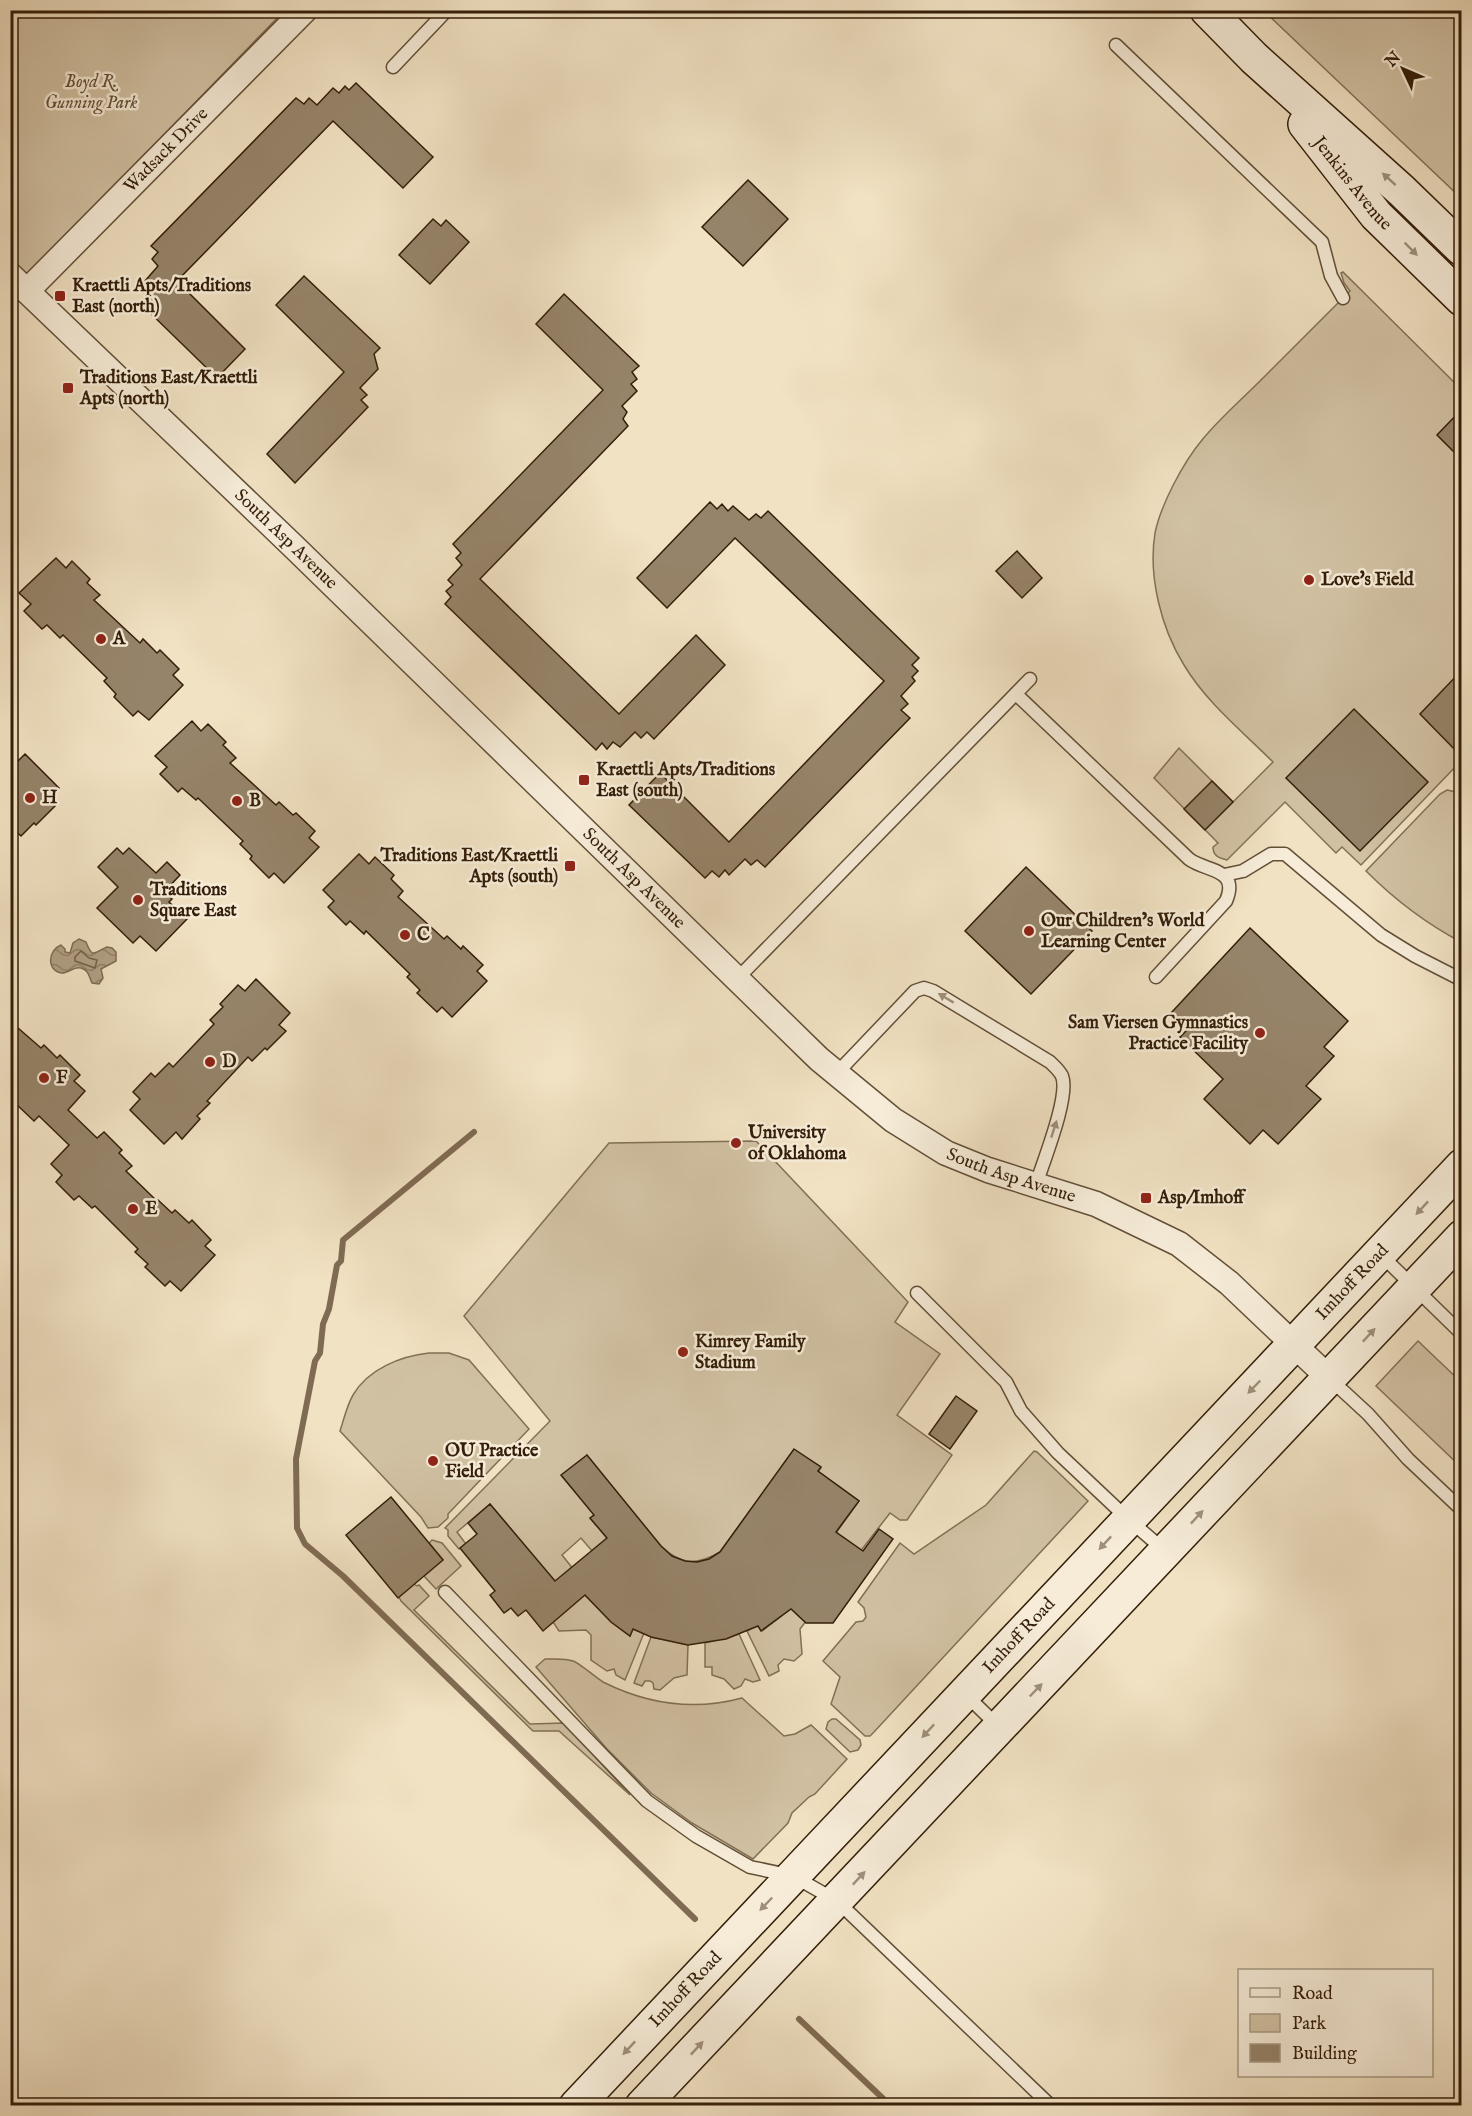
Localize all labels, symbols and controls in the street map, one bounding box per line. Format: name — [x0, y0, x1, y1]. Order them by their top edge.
north arrow — [1373, 39, 1433, 99]
text: N — [1381, 48, 1406, 73]
park label: Boyd R. Gunning Park — [45, 71, 137, 115]
street label: Wadsack Drive — [119, 103, 213, 198]
street label: Jenkins Avenue — [1306, 130, 1397, 236]
one-way arrow — [1382, 172, 1397, 186]
one-way arrow — [1404, 242, 1418, 256]
place label: Kraettli Apts/Traditions East (north) — [72, 275, 252, 319]
marker: Kraettli Apts/Traditions East (north) — [53, 289, 67, 303]
place label: Traditions East/Kraettli Apts (north) — [79, 367, 258, 411]
marker: Traditions East/Kraettli Apts (north) — [61, 381, 75, 395]
street label: South Asp Avenue — [229, 484, 342, 595]
place label: Love's Field — [1321, 569, 1414, 592]
marker: Love's Field — [1302, 573, 1316, 587]
place label: A — [112, 628, 126, 651]
marker: A — [94, 632, 108, 646]
place label: Kraettli Apts/Traditions East (south) — [596, 759, 776, 803]
marker: Kraettli Apts/Traditions East (south) — [577, 773, 591, 787]
place label: H — [42, 787, 58, 810]
place label: B — [249, 790, 261, 813]
marker: H — [23, 791, 37, 805]
marker: B — [230, 794, 244, 808]
street label: South Asp Avenue — [577, 823, 690, 934]
place label: Traditions East/Kraettli Apts (south) — [379, 845, 558, 889]
marker: Traditions East/Kraettli Apts (south) — [563, 859, 577, 873]
place label: Traditions Square East — [149, 879, 238, 923]
marker: Traditions Square East — [131, 893, 145, 907]
place label: Our Children’s World Learning Center — [1041, 910, 1205, 954]
place label: C — [417, 924, 430, 947]
marker: Our Children’s World Learning Center — [1022, 924, 1036, 938]
marker: C — [398, 928, 412, 942]
one-way arrow — [938, 993, 954, 1004]
place label: Sam Viersen Gymnastics Practice Facility — [1068, 1012, 1249, 1056]
marker: Sam Viersen Gymnastics Practice Facility — [1253, 1026, 1267, 1040]
place label: D — [222, 1051, 237, 1074]
marker: D — [203, 1055, 217, 1069]
place label: F — [56, 1067, 68, 1090]
marker: F — [37, 1071, 51, 1085]
one-way arrow — [1050, 1120, 1059, 1138]
place label: University of Oklahoma — [747, 1122, 847, 1166]
marker: University of Oklahoma — [729, 1136, 743, 1150]
street label: South Asp Avenue — [943, 1143, 1079, 1208]
place label: Asp/Imhoff — [1157, 1187, 1246, 1210]
marker: Asp/Imhoff — [1139, 1191, 1153, 1205]
place label: E — [145, 1198, 158, 1221]
one-way arrow — [1415, 1201, 1429, 1215]
marker: E — [126, 1202, 140, 1216]
street label: Imhoff Road — [1311, 1239, 1394, 1325]
one-way arrow — [1362, 1329, 1376, 1343]
place label: Kimrey Family Stadium — [695, 1331, 807, 1375]
marker: Kimrey Family Stadium — [676, 1345, 690, 1359]
one-way arrow — [1247, 1379, 1261, 1394]
place label: OU Practice Field — [445, 1440, 539, 1484]
marker: OU Practice Field — [426, 1454, 440, 1468]
one-way arrow — [1190, 1510, 1204, 1524]
one-way arrow — [1098, 1536, 1112, 1551]
street label: Imhoff Road — [978, 1593, 1061, 1679]
one-way arrow — [1028, 1684, 1042, 1698]
one-way arrow — [922, 1724, 936, 1738]
one-way arrow — [851, 1871, 865, 1885]
one-way arrow — [759, 1896, 773, 1911]
street label: Imhoff Road — [644, 1946, 727, 2032]
legend — [1238, 1969, 1433, 2077]
text: Road — [1292, 1983, 1333, 2006]
text: Park — [1292, 2013, 1327, 2036]
one-way arrow — [690, 2040, 704, 2055]
one-way arrow — [622, 2041, 636, 2056]
text: Building — [1292, 2043, 1357, 2066]

